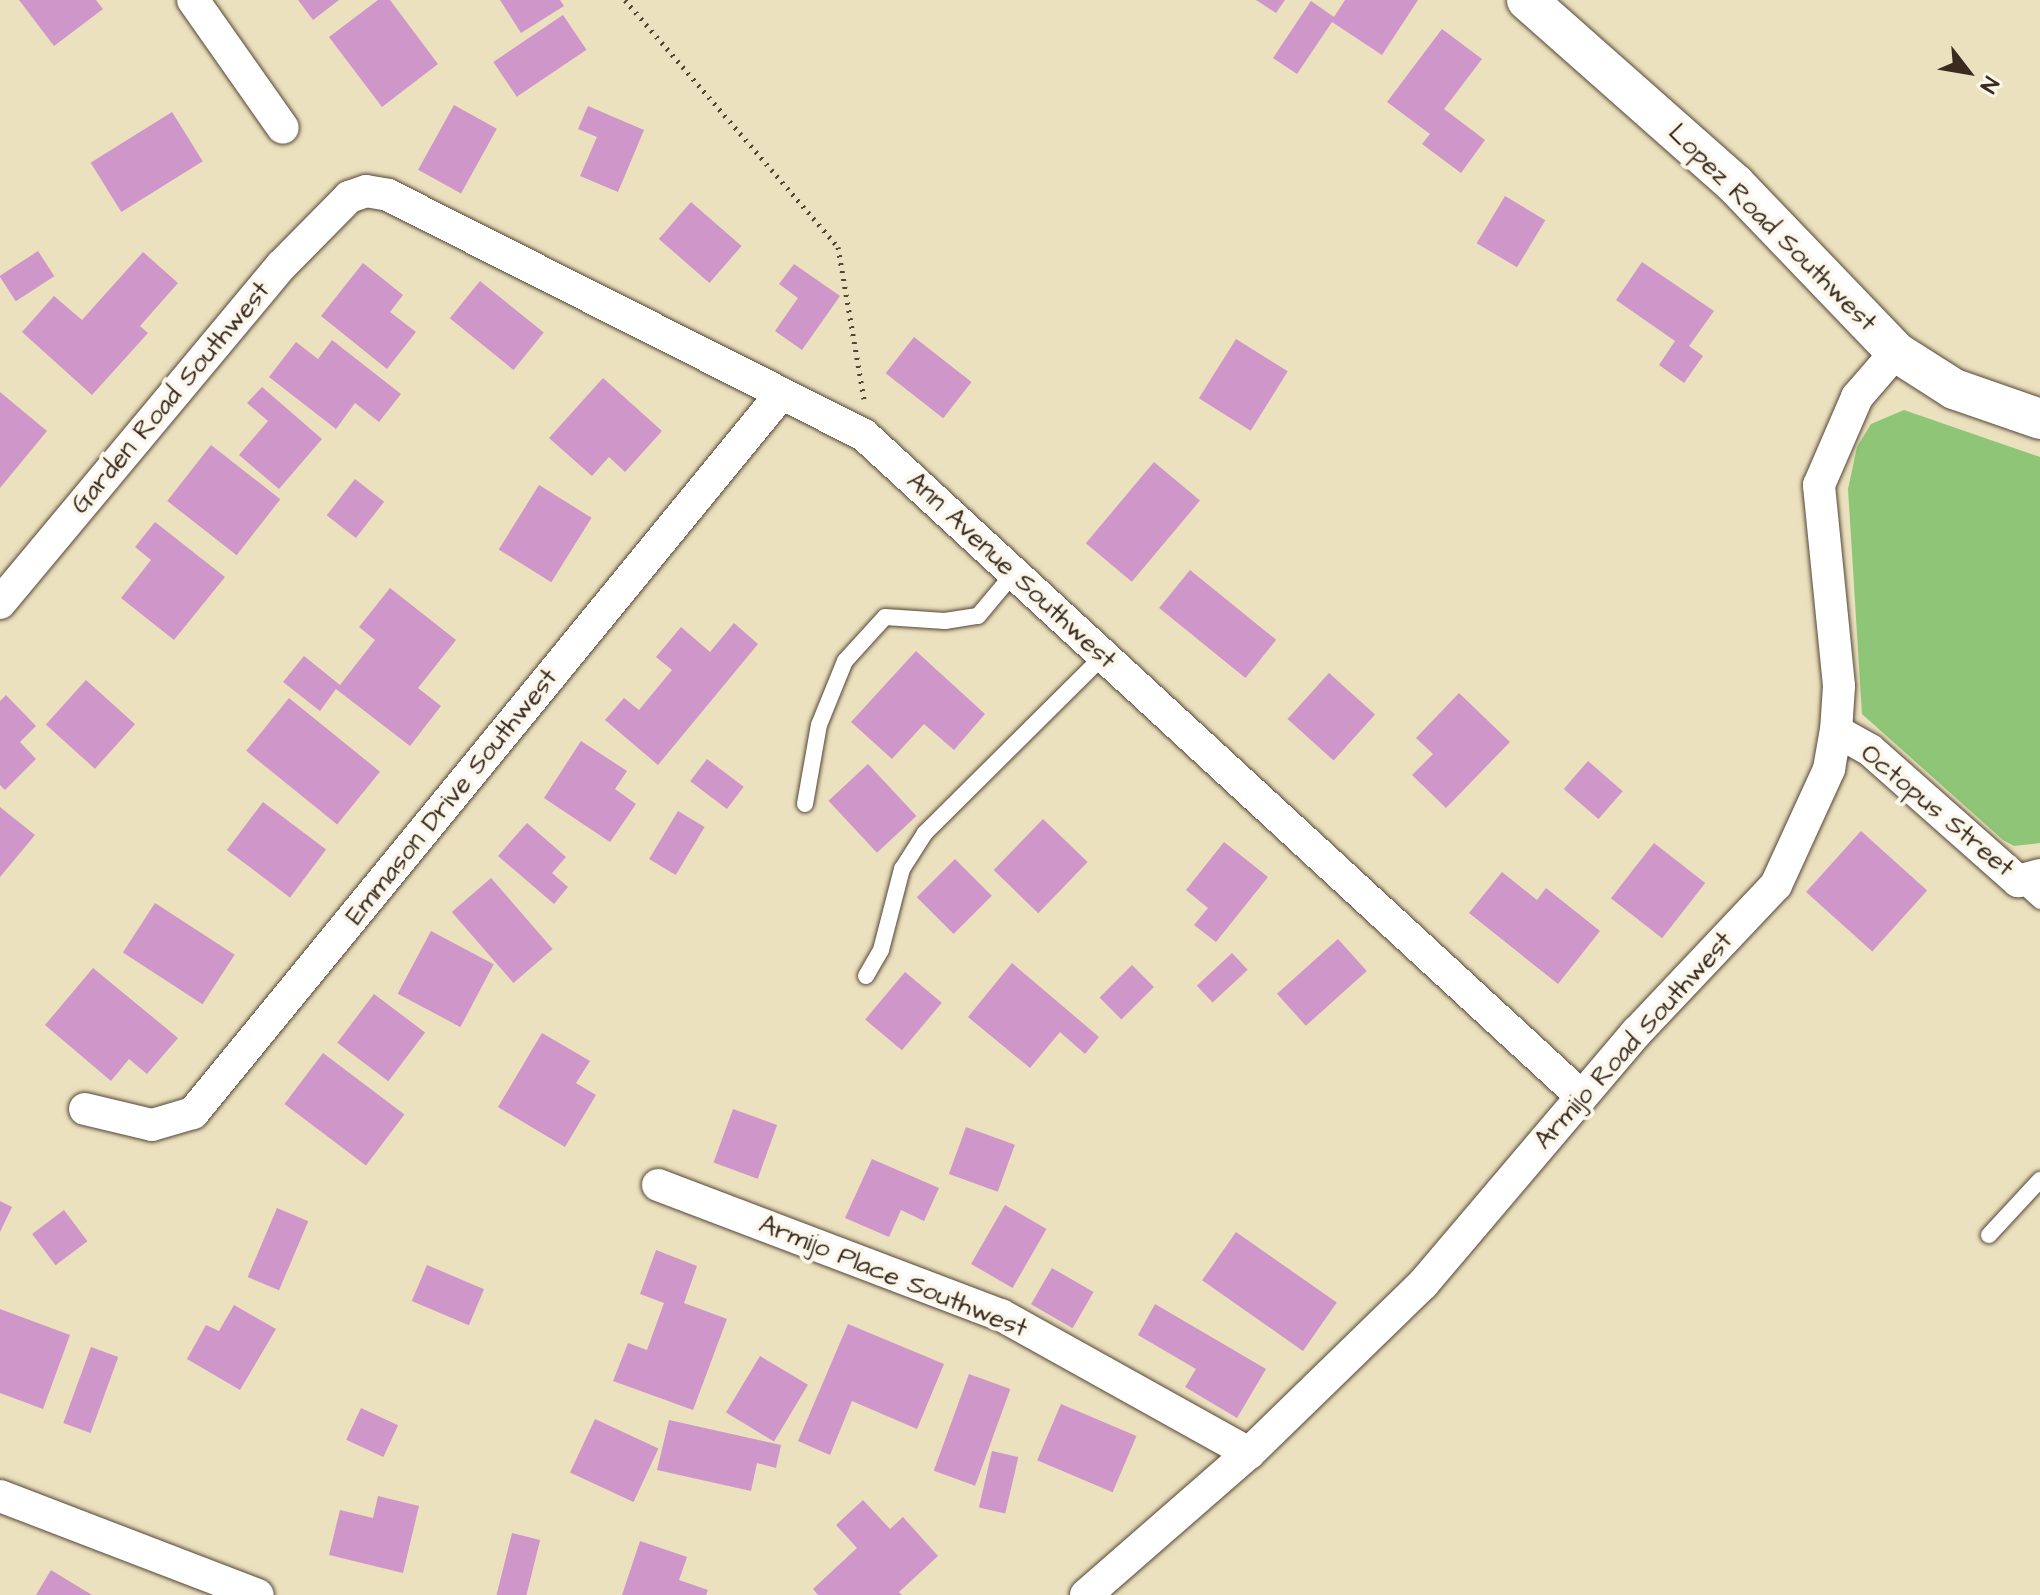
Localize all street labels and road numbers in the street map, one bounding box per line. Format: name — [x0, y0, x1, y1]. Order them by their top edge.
street label: Lopez Road Southwest — [1662, 118, 1882, 338]
street label: Garden Road Southwest — [65, 276, 277, 520]
street label: Ann Avenue Southwest — [900, 466, 1122, 676]
street label: Emmason Drive Southwest — [339, 663, 565, 931]
street label: Octopus Street — [1854, 738, 2020, 884]
street label: Armijo Road Southwest — [1528, 926, 1740, 1156]
street label: Armijo Place Southwest — [754, 1209, 1032, 1345]

